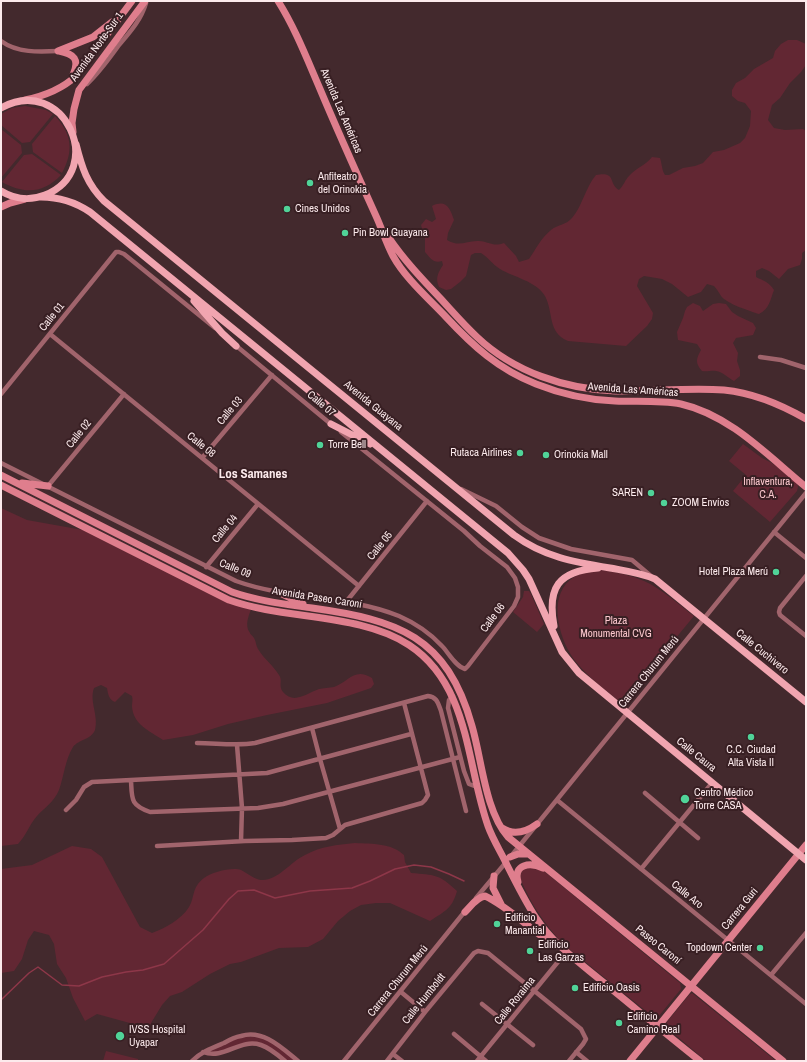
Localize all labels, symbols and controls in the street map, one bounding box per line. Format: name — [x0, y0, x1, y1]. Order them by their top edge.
street label: Avenida Norte-Sur 1 — [68, 10, 126, 84]
street label: Avenida Las Américas — [317, 67, 365, 155]
place label: Anfiteatro del Orinokia — [318, 170, 367, 196]
marker: Anfiteatro del Orinokia — [305, 178, 315, 188]
place label: Cines Unidos — [295, 202, 350, 216]
marker: Cines Unidos — [282, 204, 292, 214]
place label: Pin Bowl Guayana — [353, 226, 428, 240]
marker: Pin Bowl Guayana — [340, 228, 350, 238]
street label: Calle 01 — [36, 300, 68, 334]
street label: Avenida Guayana — [341, 378, 405, 434]
street label: Avenida Las Américas — [587, 380, 679, 400]
street label: Calle 07 — [304, 388, 338, 420]
street label: Calle 03 — [214, 394, 246, 428]
street label: Calle 02 — [63, 417, 95, 451]
street label: Calle 08 — [184, 429, 218, 461]
place label: Torre Bell — [328, 438, 366, 452]
marker: Torre Bell — [315, 440, 325, 450]
place label: Rutaca Airlines — [450, 446, 512, 460]
marker: Rutaca Airlines — [515, 448, 525, 458]
place label: Orinokia Mall — [554, 448, 608, 462]
marker: Orinokia Mall — [541, 450, 551, 460]
district label: Los Samanes — [219, 467, 287, 483]
park label: Inflaventura, C.A. — [743, 475, 793, 501]
place label: SAREN — [612, 486, 643, 500]
marker: SAREN — [646, 488, 656, 498]
place label: ZOOM Envíos — [672, 496, 729, 510]
marker: ZOOM Envíos — [659, 498, 669, 508]
street label: Calle 04 — [209, 512, 241, 546]
street label: Calle 05 — [364, 529, 396, 563]
street label: Calle 09 — [217, 557, 253, 581]
place label: Hotel Plaza Merú — [699, 565, 768, 579]
marker: Hotel Plaza Merú — [771, 567, 781, 577]
street label: Avenida Paseo Caroní — [271, 584, 363, 612]
street label: Calle 06 — [478, 601, 508, 635]
park label: Plaza Monumental CVG — [580, 614, 652, 640]
street label: Calle Cuchivero — [733, 627, 791, 677]
street label: Carrera Churum Merú — [616, 634, 682, 710]
marker: C.C. Ciudad Alta Vista II — [746, 732, 756, 742]
street label: Calle Caura — [673, 735, 719, 775]
place label: C.C. Ciudad Alta Vista II — [726, 743, 776, 769]
place label: Centro Médico Torre CASA — [694, 786, 753, 812]
marker: Centro Médico Torre CASA — [679, 793, 691, 805]
street label: Calle Aro — [668, 878, 706, 912]
street label: Carrera Guri — [719, 885, 761, 933]
place label: Edificio Manantial — [505, 911, 545, 937]
marker: Edificio Manantial — [492, 919, 502, 929]
street label: Paseo Caroní — [632, 923, 684, 967]
place label: Edificio Las Garzas — [538, 938, 584, 964]
place label: Topdown Center — [686, 941, 752, 955]
street label: Carrera Churum Merú — [365, 943, 431, 1019]
marker: Topdown Center — [755, 943, 765, 953]
marker: Edificio Las Garzas — [525, 946, 535, 956]
street label: Calle Humboldt — [399, 971, 449, 1027]
street label: Calle Roraima — [492, 974, 538, 1028]
place label: Edificio Oasis — [583, 981, 640, 995]
marker: Edificio Oasis — [570, 983, 580, 993]
place label: Edificio Camino Real — [627, 1010, 680, 1036]
marker: Edificio Camino Real — [614, 1018, 624, 1028]
place label: IVSS Hospital Uyapar — [129, 1023, 185, 1049]
marker: IVSS Hospital Uyapar — [114, 1030, 126, 1042]

